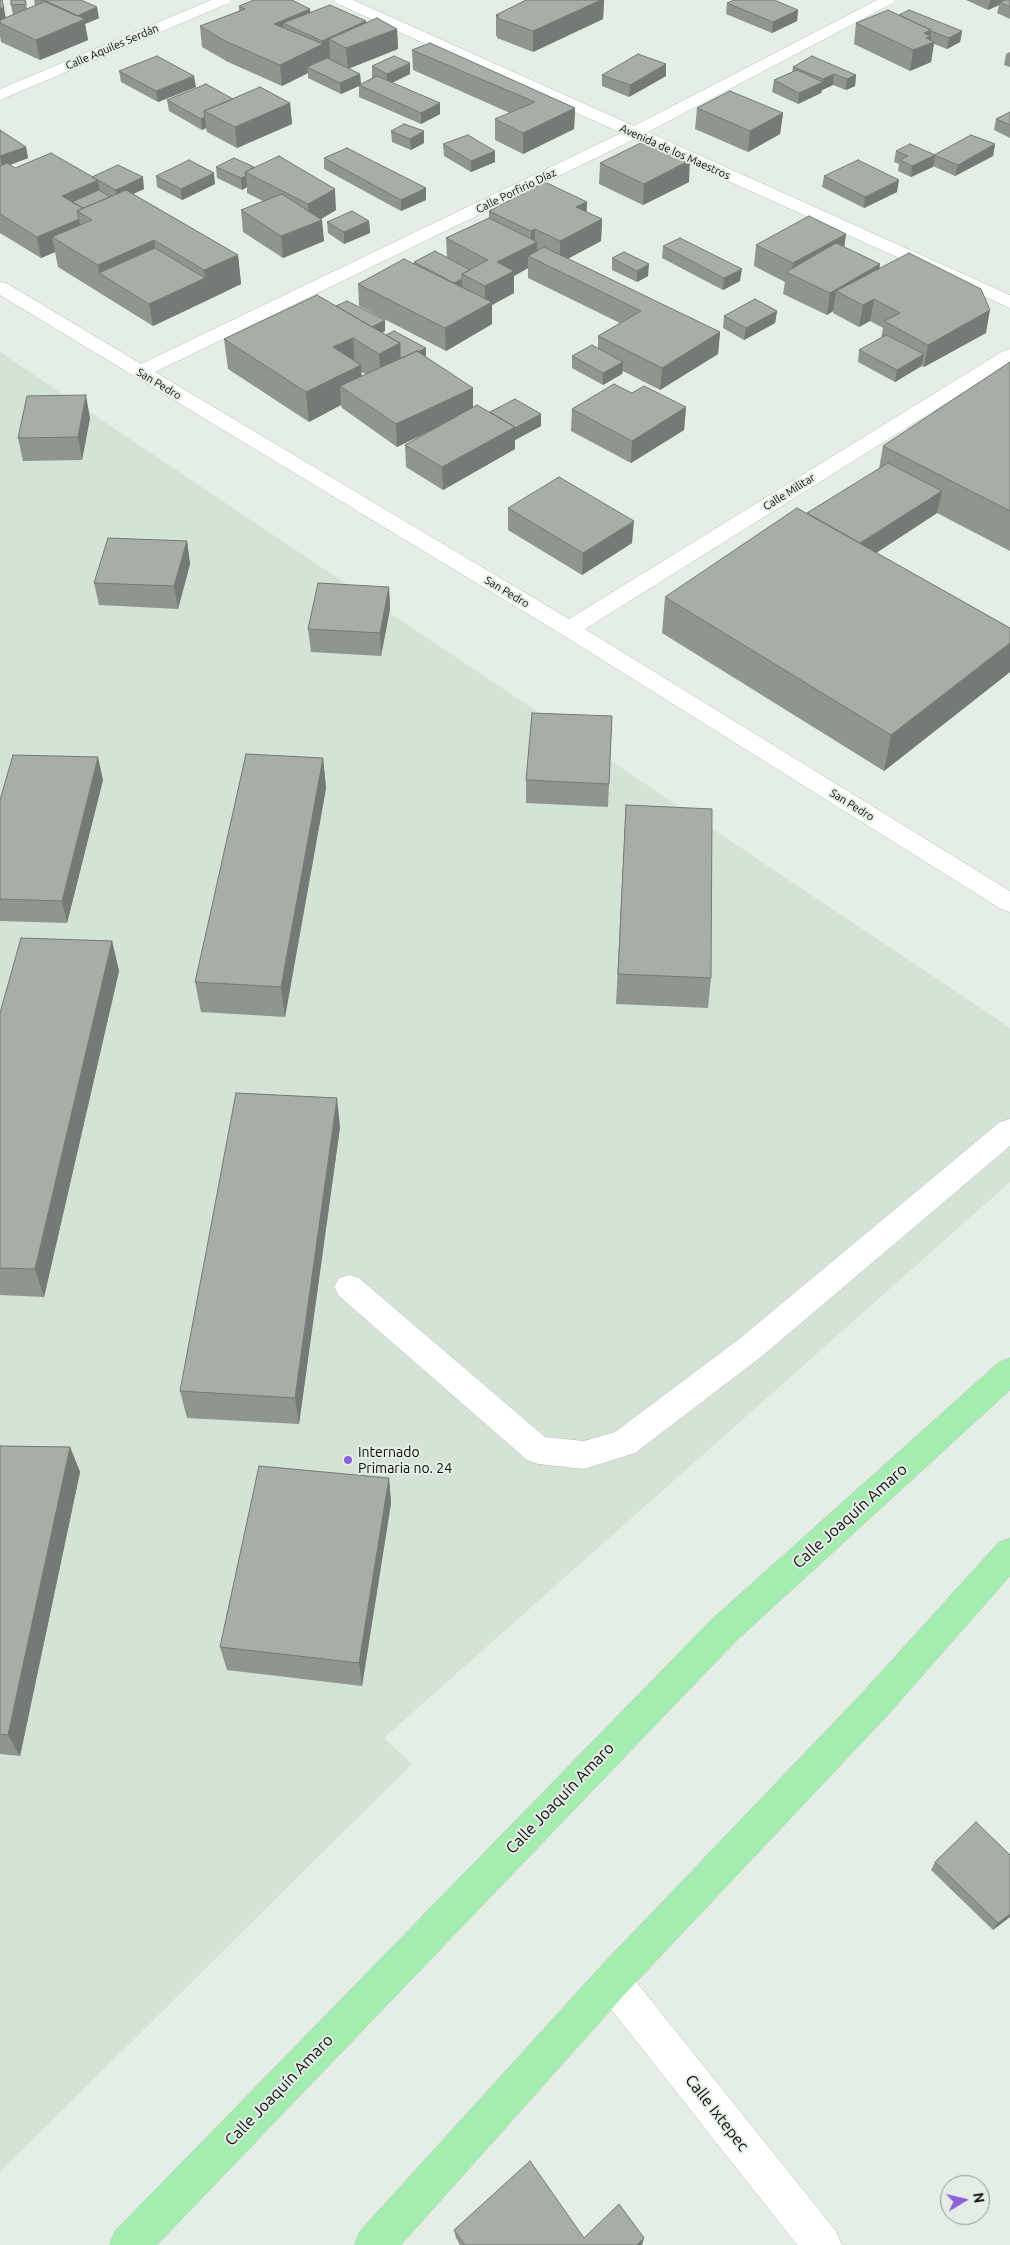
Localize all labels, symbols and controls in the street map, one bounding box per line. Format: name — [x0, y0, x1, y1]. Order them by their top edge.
street label: Calle Aquiles Serdán — [63, 21, 161, 73]
street label: Avenida de los Maestros — [618, 122, 732, 182]
street label: Calle Porfirio Díaz — [474, 166, 558, 216]
street label: San Pedro — [134, 366, 184, 402]
street label: Calle Militar — [761, 471, 817, 513]
street label: San Pedro — [482, 574, 532, 610]
street label: San Pedro — [827, 786, 877, 824]
place label: Internado Primaria no. 24 — [358, 1444, 452, 1476]
marker: Internado Primaria no. 24 — [342, 1454, 354, 1466]
street label: Calle Joaquín Amaro — [789, 1460, 911, 1572]
street label: Calle Joaquín Amaro — [502, 1738, 618, 1858]
street label: Calle Joaquín Amaro — [221, 2030, 337, 2150]
street label: Calle Ixtepec — [681, 2071, 753, 2155]
north arrow — [940, 2175, 990, 2225]
text: N — [970, 2191, 988, 2204]

